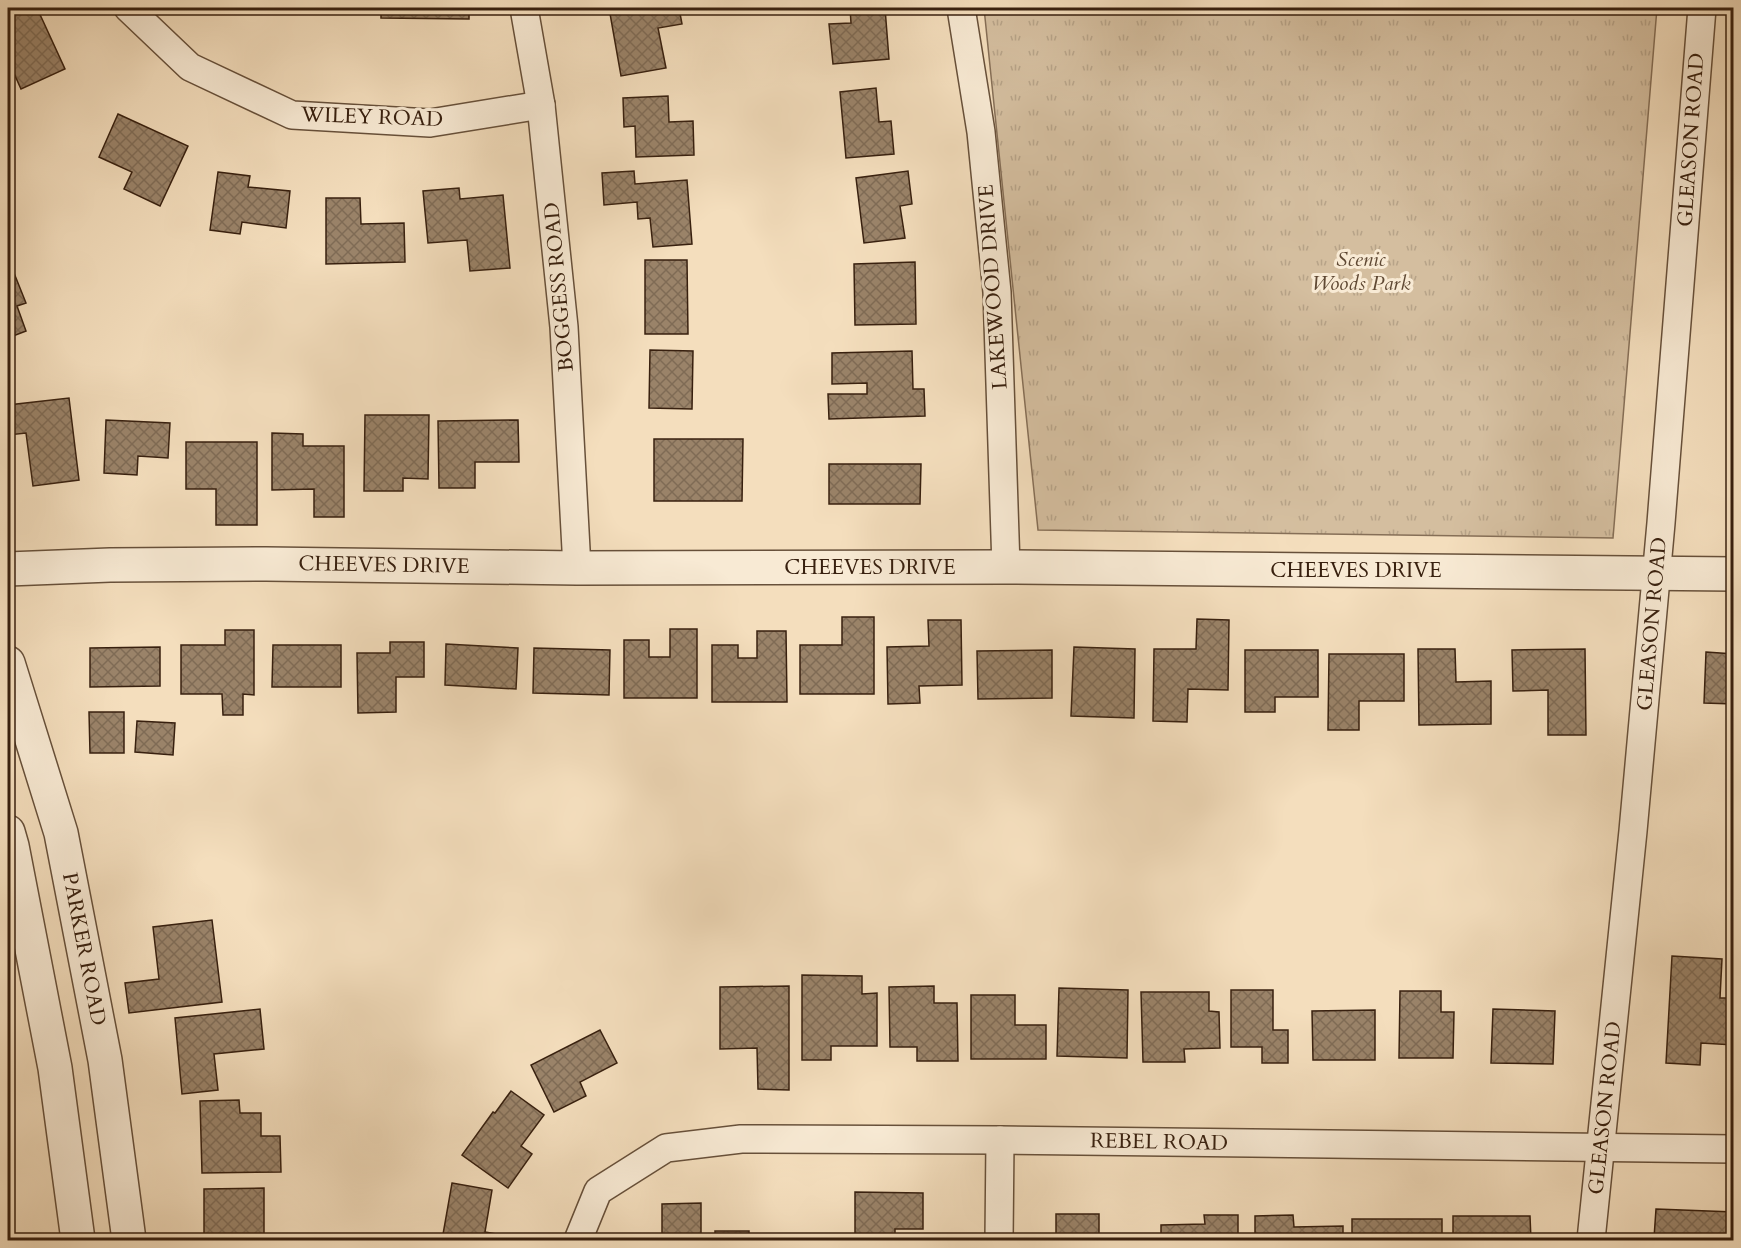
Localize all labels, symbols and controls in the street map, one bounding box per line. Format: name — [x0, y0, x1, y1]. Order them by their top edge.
street label: GLEASON ROAD — [1670, 52, 1712, 228]
street label: WILEY ROAD — [300, 100, 443, 134]
street label: LAKEWOOD DRIVE — [971, 183, 1015, 391]
street label: BOGGESS ROAD — [537, 201, 581, 373]
park label: Scenic Woods Park — [1311, 245, 1411, 298]
street label: GLEASON ROAD — [1630, 536, 1674, 712]
street label: CHEEVES DRIVE — [298, 549, 470, 581]
street label: CHEEVES DRIVE — [784, 553, 956, 582]
street label: CHEEVES DRIVE — [1270, 556, 1442, 585]
street label: PARKER ROAD — [55, 870, 113, 1028]
street label: GLEASON ROAD — [1581, 1020, 1629, 1196]
street label: REBEL ROAD — [1090, 1126, 1228, 1158]

